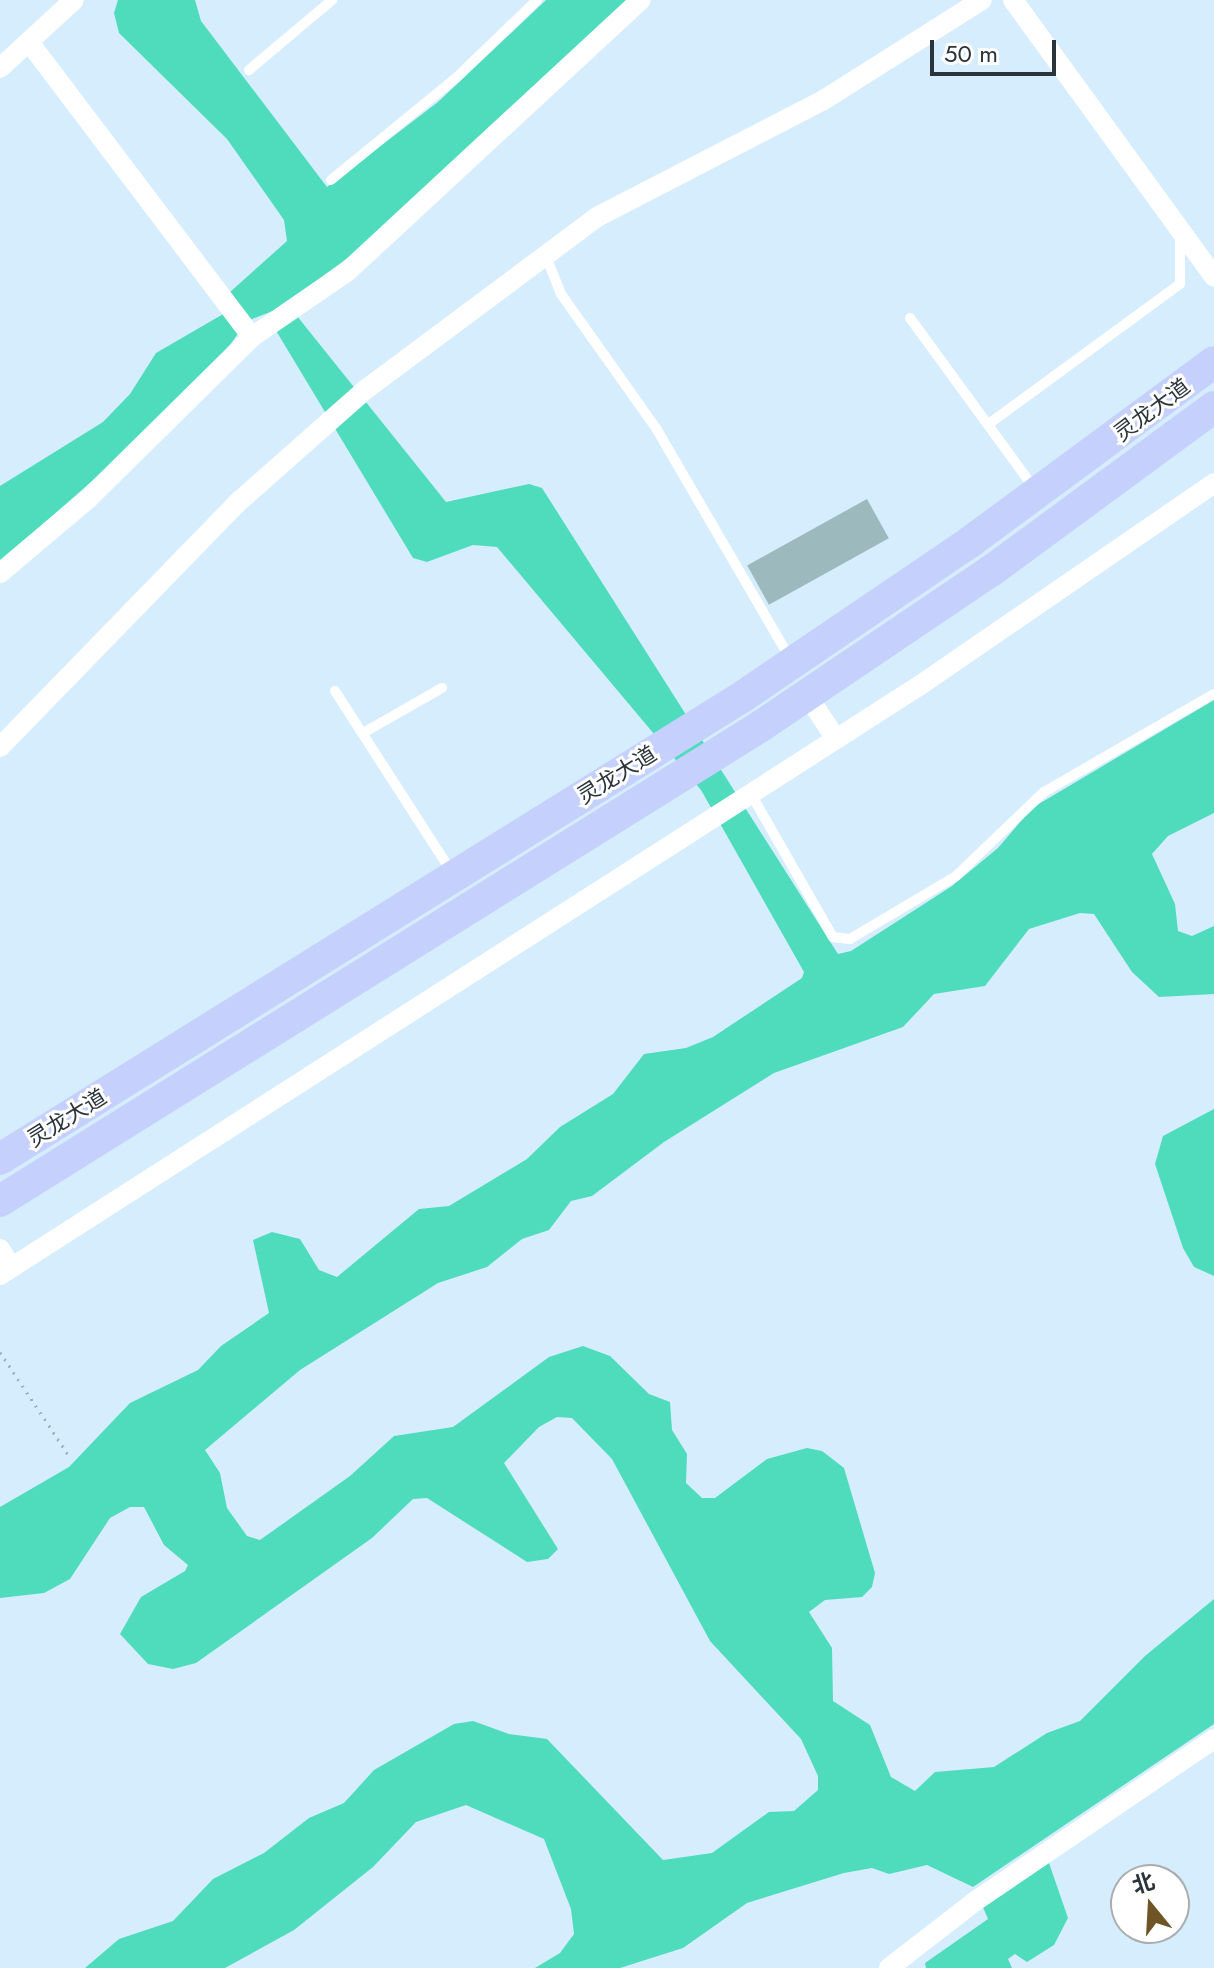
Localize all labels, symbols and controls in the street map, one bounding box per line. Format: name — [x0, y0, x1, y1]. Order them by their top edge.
scale bar — [934, 24, 1060, 74]
text: 50 m — [944, 36, 998, 71]
street label: 灵龙大道 — [1109, 373, 1195, 447]
street label: 灵龙大道 — [573, 740, 661, 810]
street label: 灵龙大道 — [23, 1083, 111, 1153]
north arrow — [1110, 1864, 1190, 1944]
text: 北 — [1128, 1864, 1159, 1902]

